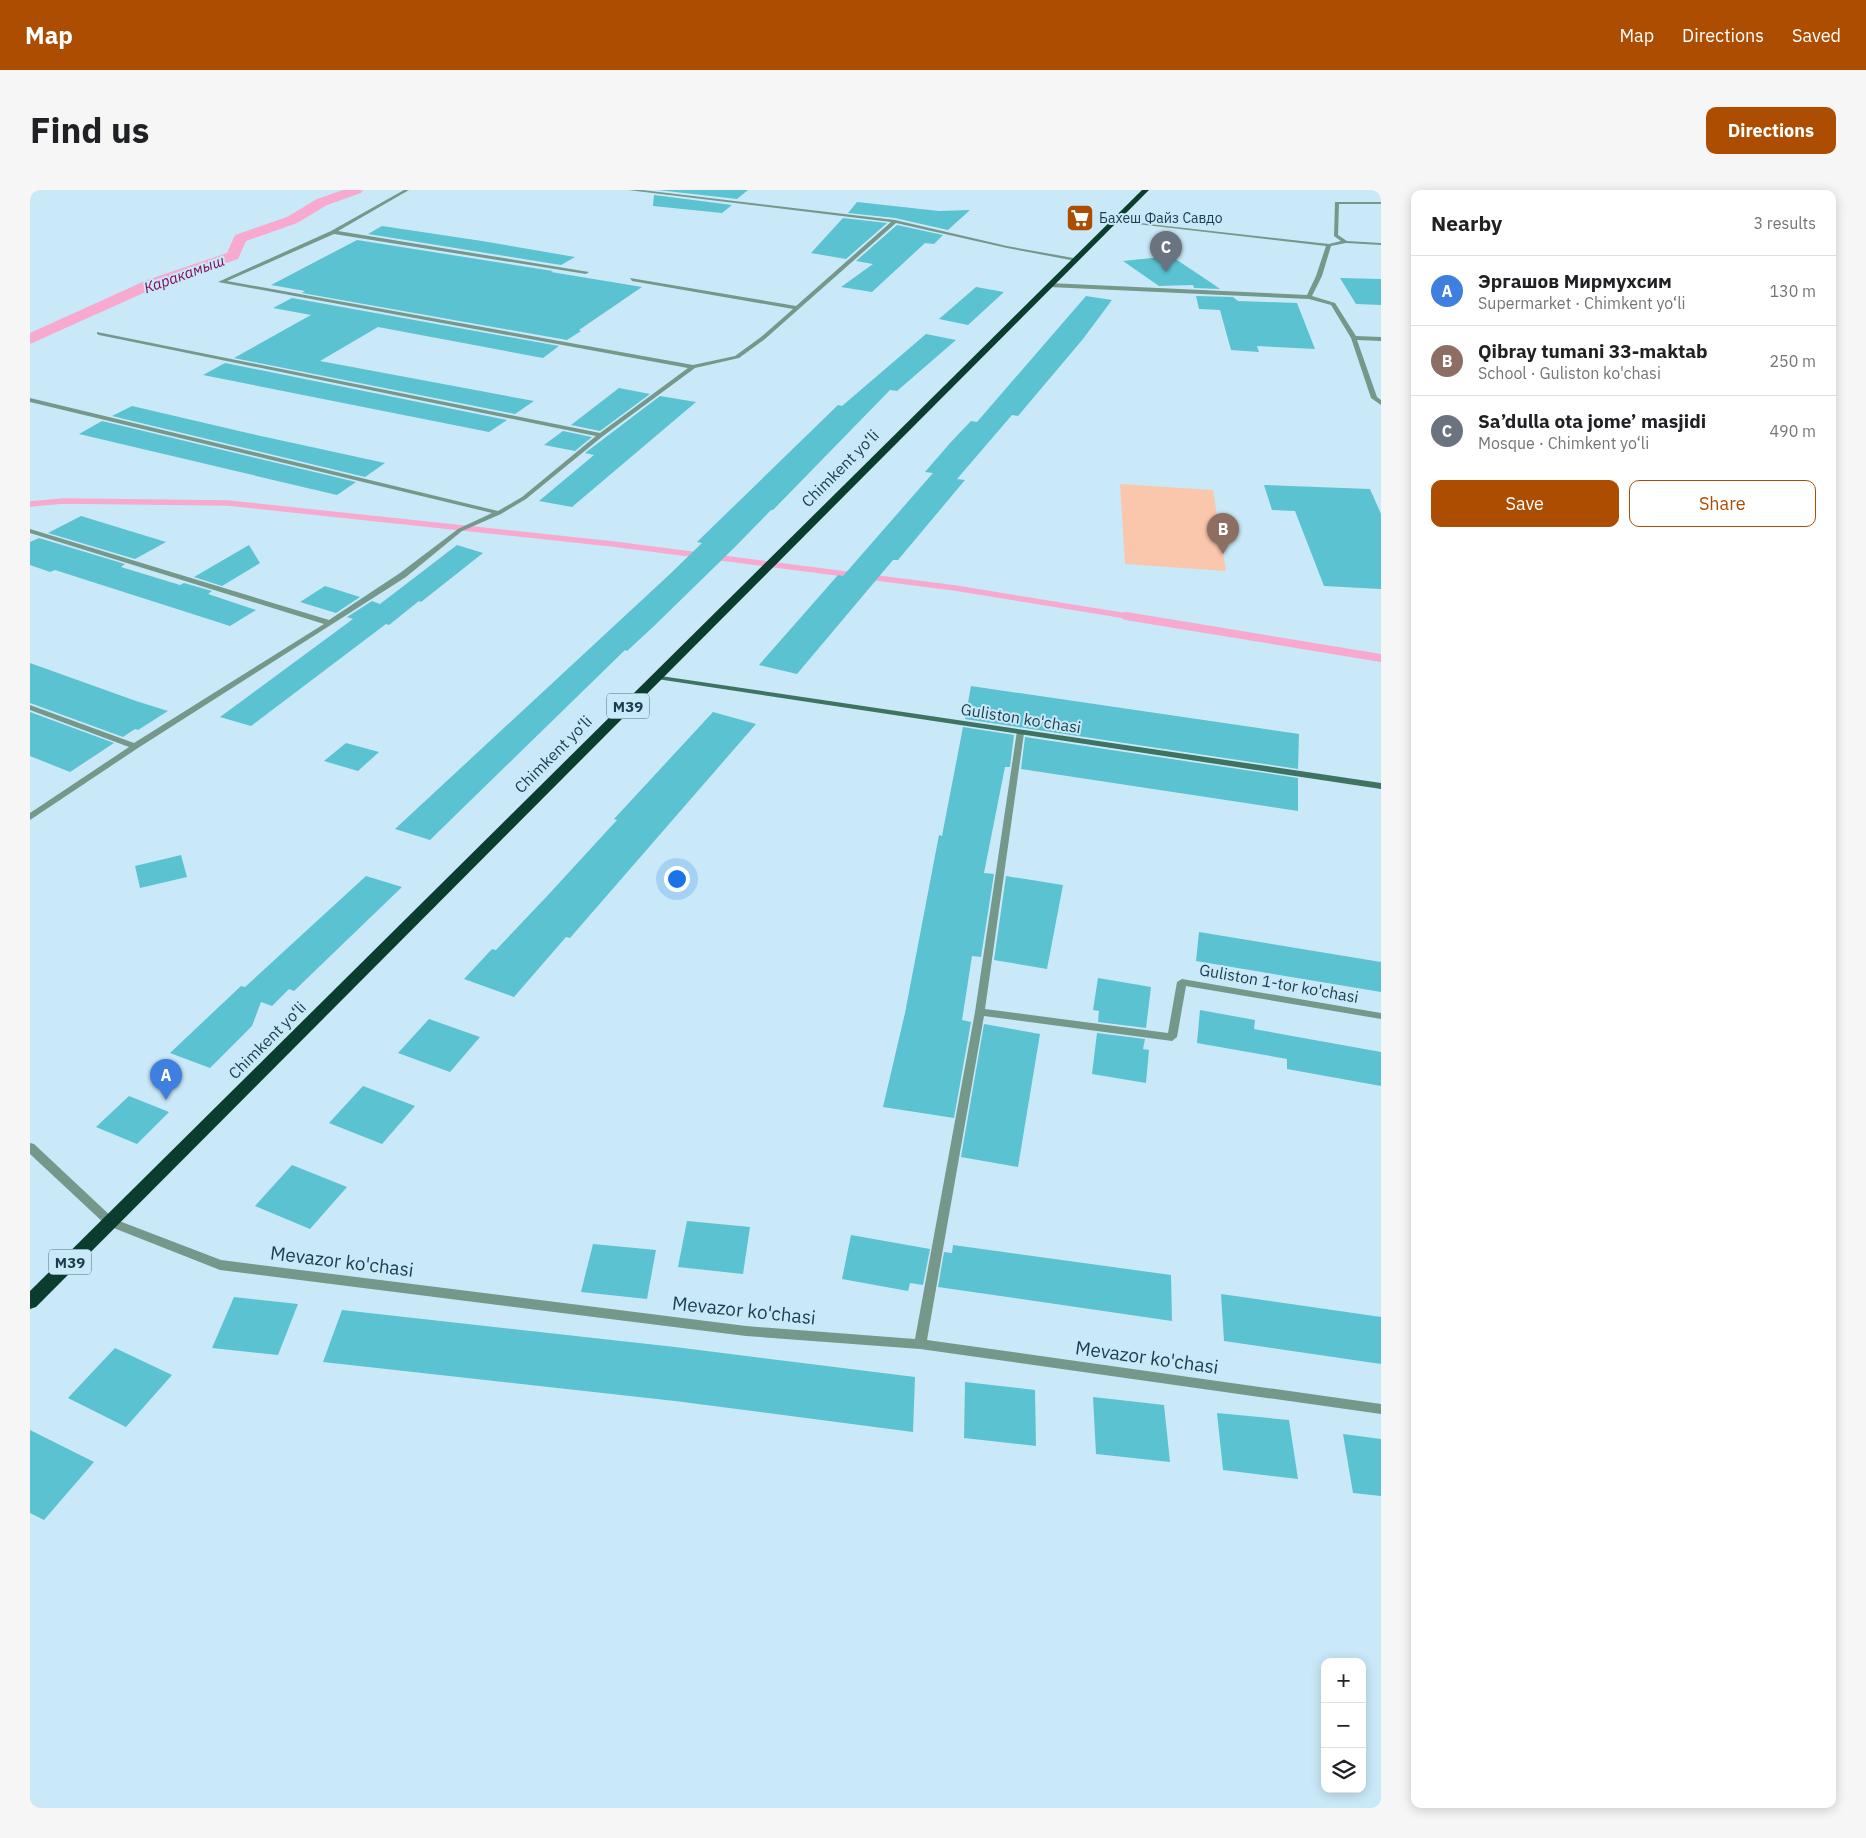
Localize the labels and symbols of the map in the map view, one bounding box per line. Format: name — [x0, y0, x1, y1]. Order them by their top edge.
supermarket icon: Бахеш Файз Савдо — [1065, 203, 1095, 233]
place label: Бахеш Файз Савдо — [1099, 209, 1223, 227]
pin: C — [1150, 231, 1182, 272]
water label: Каракамыш — [141, 251, 227, 297]
street label: Chimkent yo‘li — [797, 425, 883, 511]
pin: B — [1207, 513, 1239, 554]
road number: M39 — [607, 694, 649, 718]
street label: Guliston ko'chasi — [959, 699, 1083, 737]
street label: Chimkent yo‘li — [510, 711, 596, 797]
your location — [664, 866, 690, 892]
street label: Guliston 1-tor ko'chasi — [1198, 959, 1360, 1007]
street label: Chimkent yo‘li — [224, 997, 310, 1083]
pin: A — [150, 1059, 182, 1100]
street label: Mevazor ko'chasi — [269, 1240, 415, 1282]
road number: M39 — [49, 1250, 91, 1274]
street label: Mevazor ko'chasi — [671, 1291, 817, 1329]
street label: Mevazor ko'chasi — [1074, 1335, 1220, 1379]

